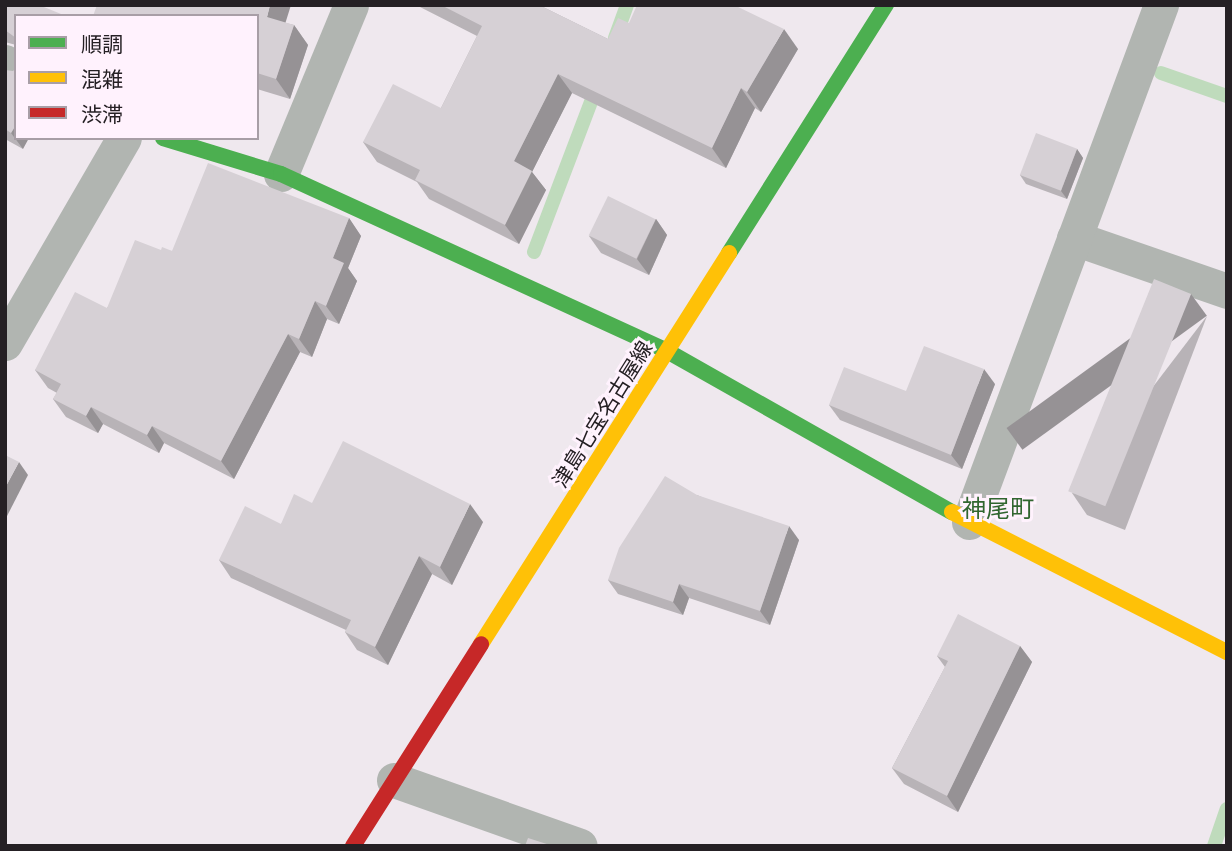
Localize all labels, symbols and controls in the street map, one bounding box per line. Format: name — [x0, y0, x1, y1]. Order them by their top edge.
legend — [14, 14, 259, 140]
text: 順調 — [81, 31, 123, 57]
text: 混雑 — [81, 66, 123, 92]
text: 渋滞 — [81, 101, 123, 127]
street label: 津島七宝名古屋線 — [547, 336, 657, 492]
district label: 神尾町 — [962, 494, 1034, 522]

